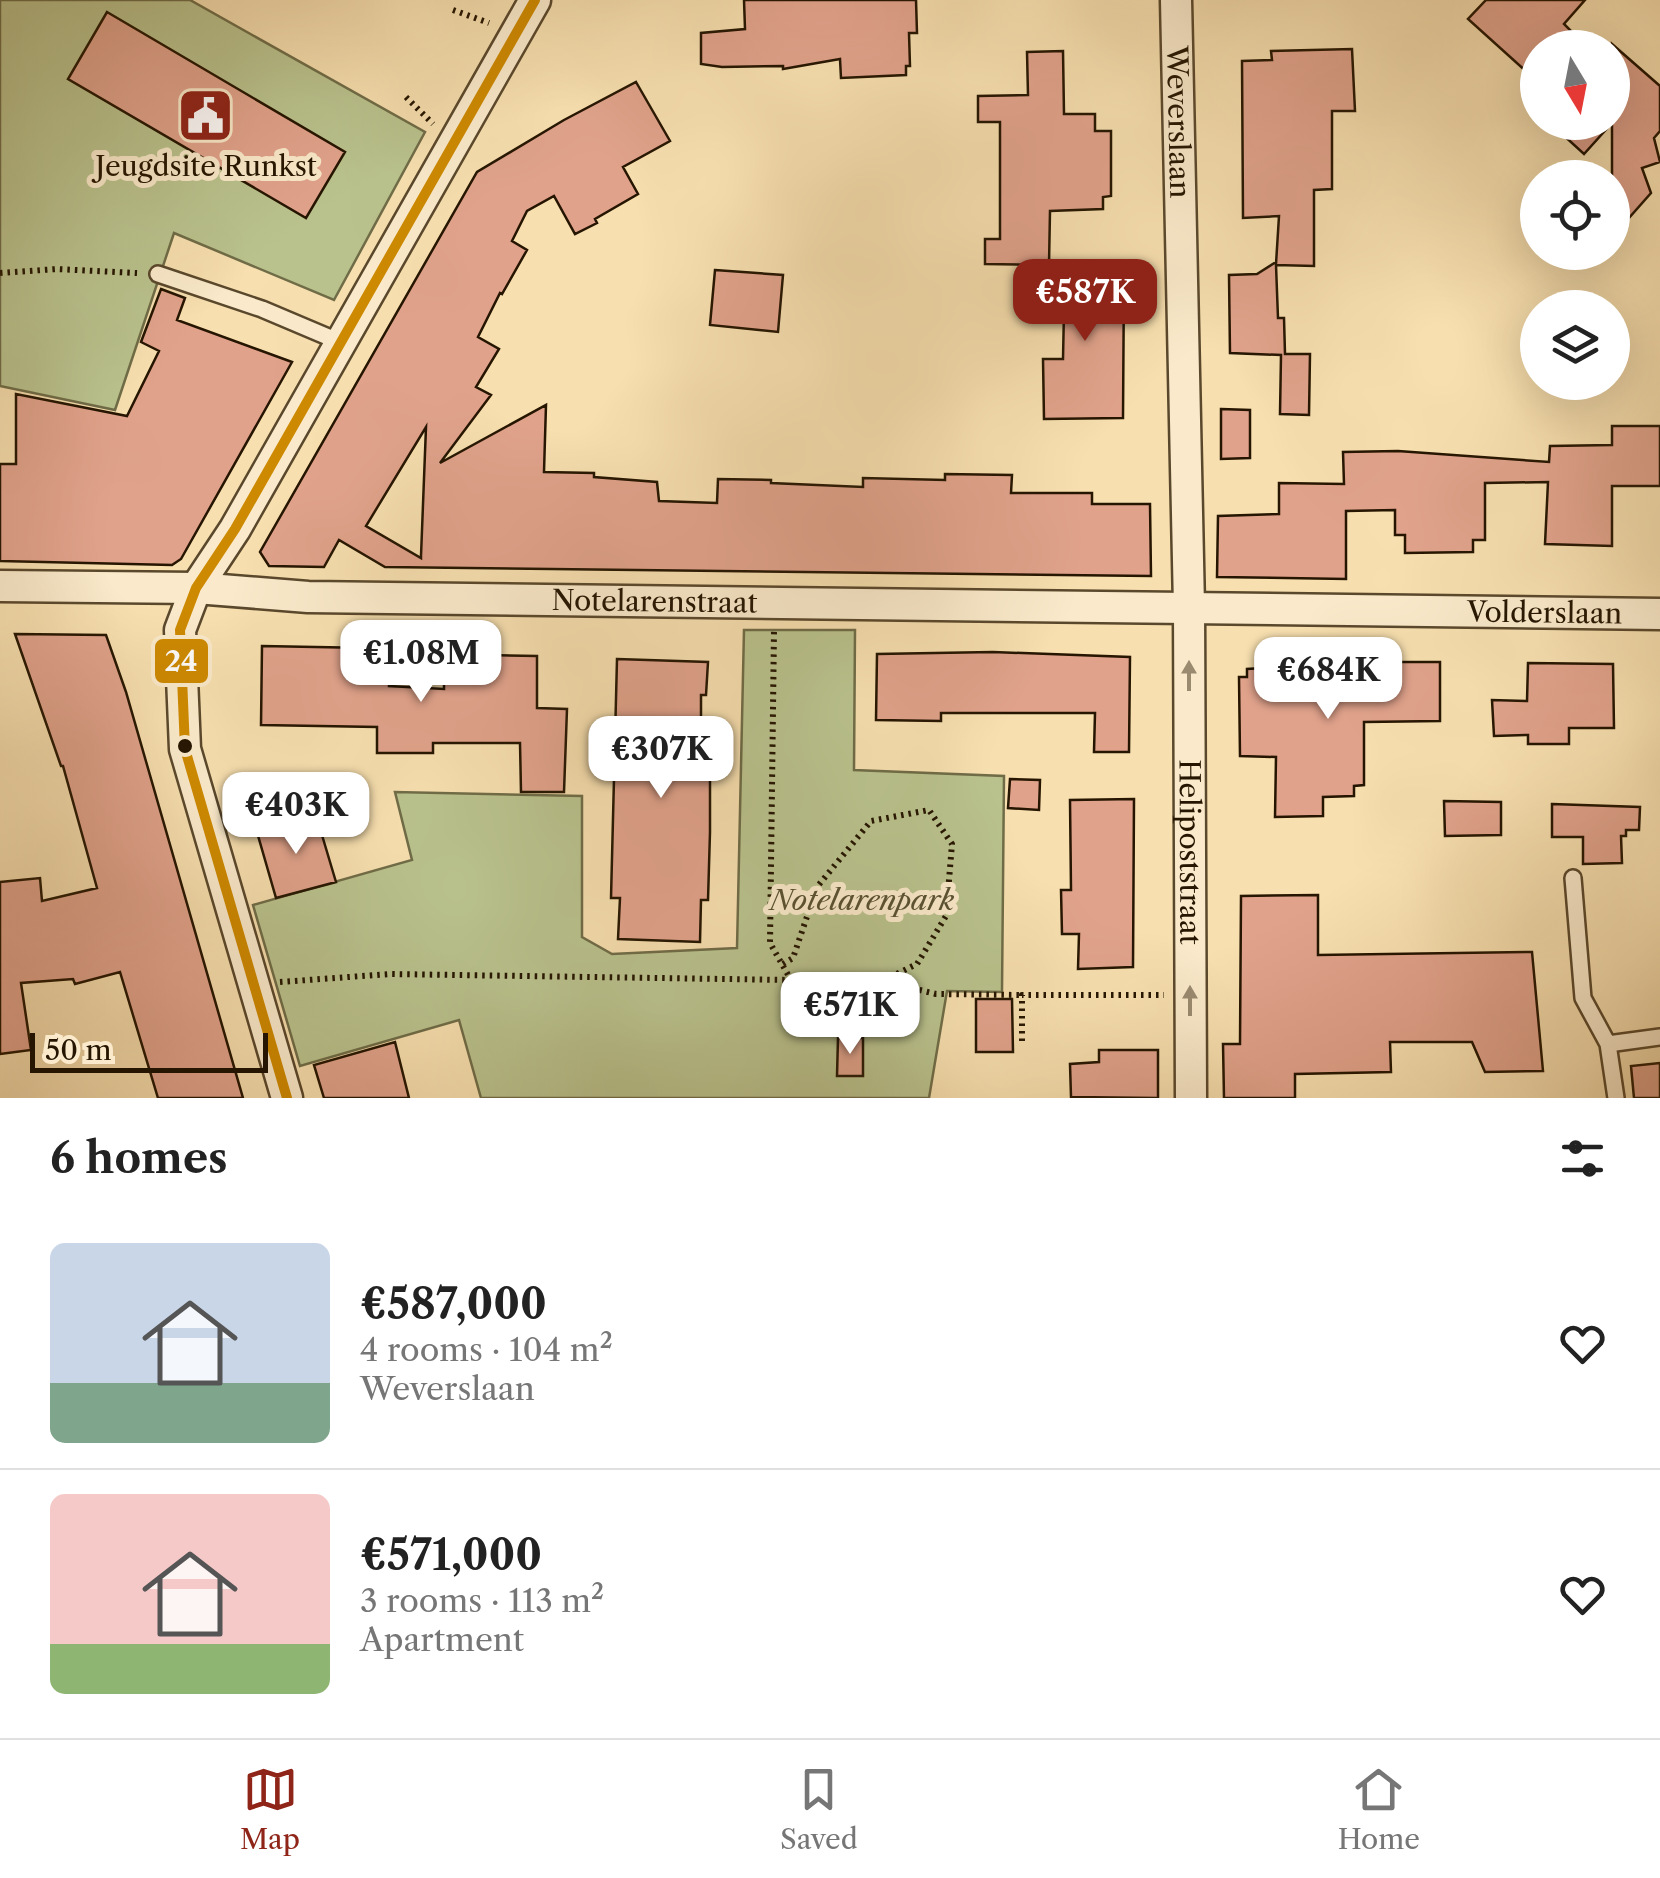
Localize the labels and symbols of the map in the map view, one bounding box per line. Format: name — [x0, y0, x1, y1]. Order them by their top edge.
north arrow — [1520, 30, 1630, 140]
street label: Weverslaan — [1160, 44, 1197, 199]
public building icon: Jeugdsite Runkst — [176, 85, 236, 145]
place label: Jeugdsite Runkst — [91, 149, 317, 183]
pin: €587K — [1015, 259, 1155, 344]
street label: Notelarenstraat — [551, 583, 758, 620]
street label: Volderslaan — [1466, 595, 1622, 631]
pin: €1.08M — [340, 620, 502, 705]
line badge: 24 — [153, 637, 210, 685]
pin: €684K — [1258, 637, 1398, 722]
text: 24 — [164, 644, 198, 678]
one-way arrow — [1181, 659, 1197, 691]
pin: €307K — [591, 716, 731, 801]
unlabelled marker — [175, 736, 195, 756]
street label: Helipoststraat — [1173, 759, 1207, 945]
pin: €403K — [226, 772, 366, 857]
park label: Notelarenpark — [768, 883, 955, 917]
pin: €571K — [780, 972, 920, 1057]
one-way arrow — [1182, 984, 1198, 1016]
scale bar — [30, 1028, 268, 1072]

